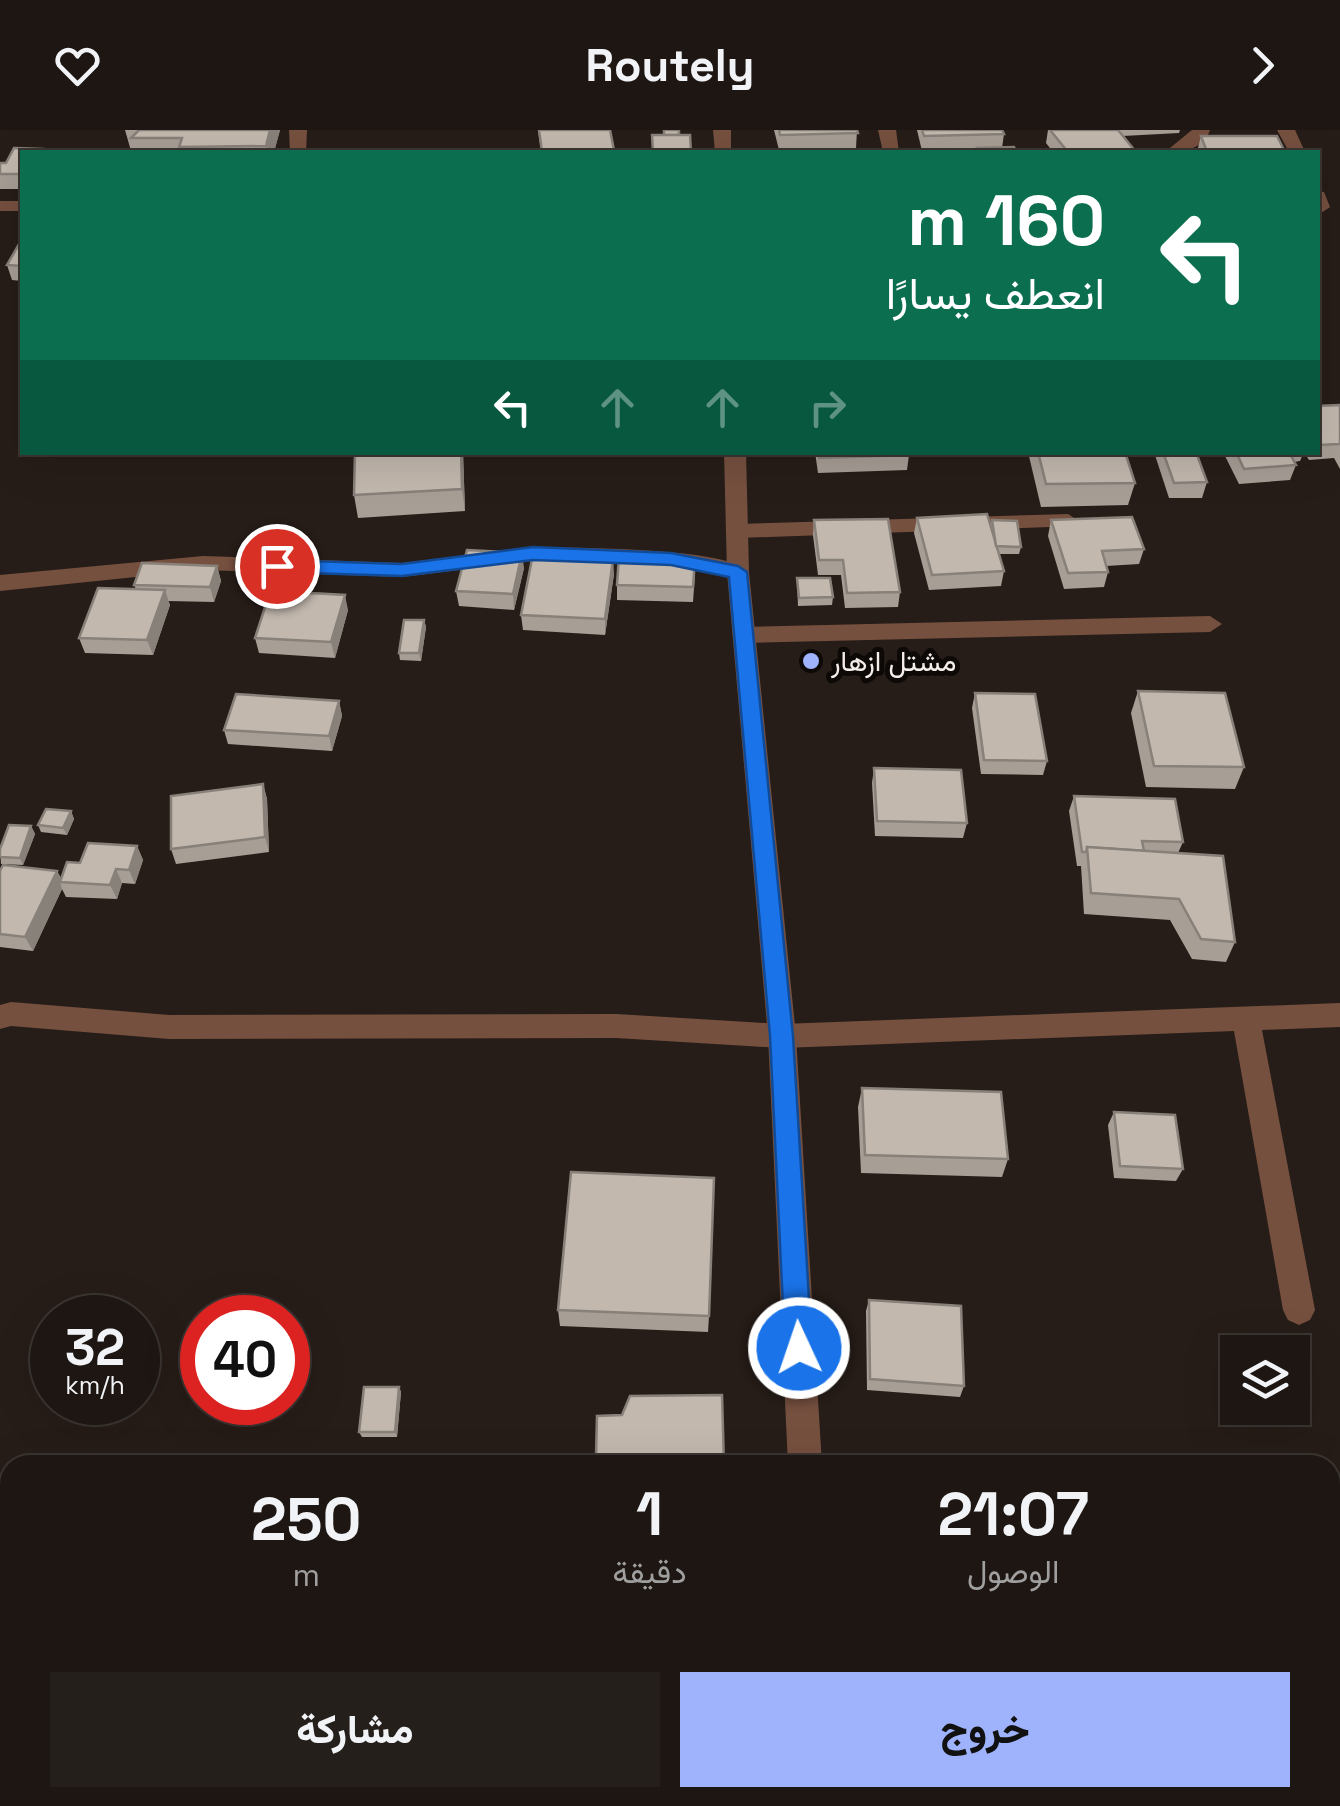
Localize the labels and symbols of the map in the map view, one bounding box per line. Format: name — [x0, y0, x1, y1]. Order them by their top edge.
pin — [235, 524, 320, 609]
place label: مشتل ازهار — [830, 643, 957, 679]
marker: مشتل ازهار — [800, 650, 822, 672]
speed limit sign: 40 — [180, 1295, 310, 1425]
position arrow — [747, 1296, 851, 1400]

